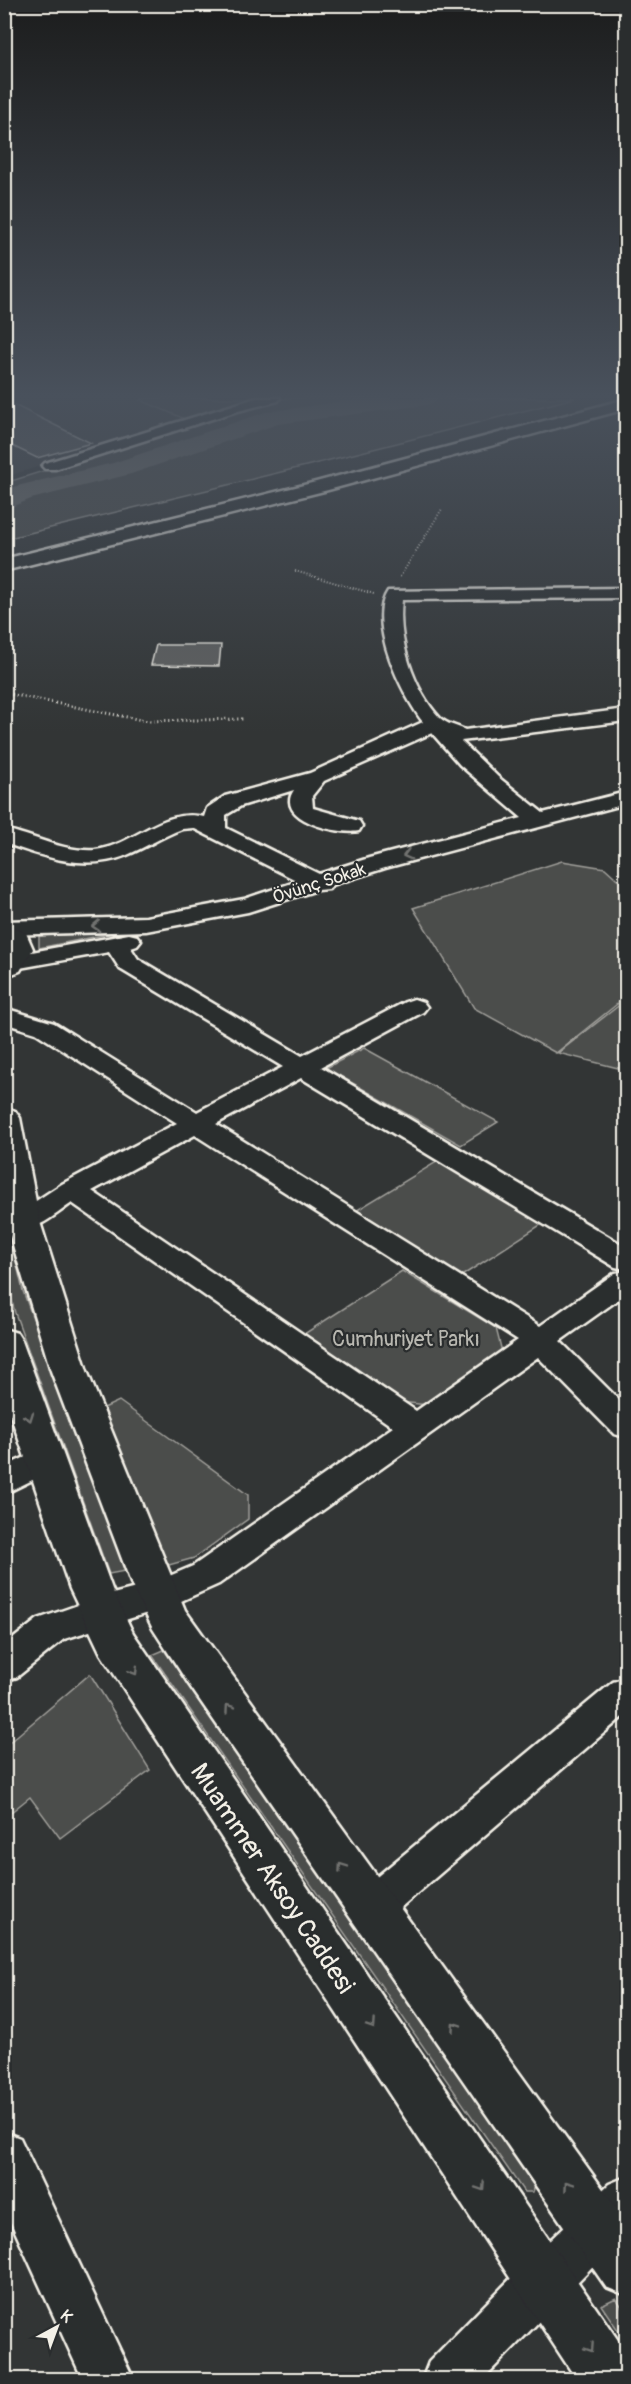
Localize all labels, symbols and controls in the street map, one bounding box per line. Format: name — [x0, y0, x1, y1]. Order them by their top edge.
one-way arrow — [403, 848, 413, 861]
street label: Övünç Sokak — [270, 857, 369, 909]
one-way arrow — [91, 920, 100, 933]
park label: Cumhuriyet Parkı — [332, 1326, 480, 1353]
one-way arrow — [22, 1411, 35, 1422]
one-way arrow — [126, 1665, 137, 1676]
one-way arrow — [225, 1704, 236, 1715]
street label: Muammer Aksoy Caddesi — [183, 1757, 361, 2000]
one-way arrow — [338, 1863, 349, 1874]
one-way arrow — [364, 2019, 376, 2029]
one-way arrow — [451, 2021, 462, 2032]
one-way arrow — [473, 2180, 484, 2191]
one-way arrow — [564, 2180, 575, 2191]
north arrow — [27, 2297, 87, 2357]
text: K — [56, 2306, 77, 2327]
one-way arrow — [583, 2341, 594, 2352]

